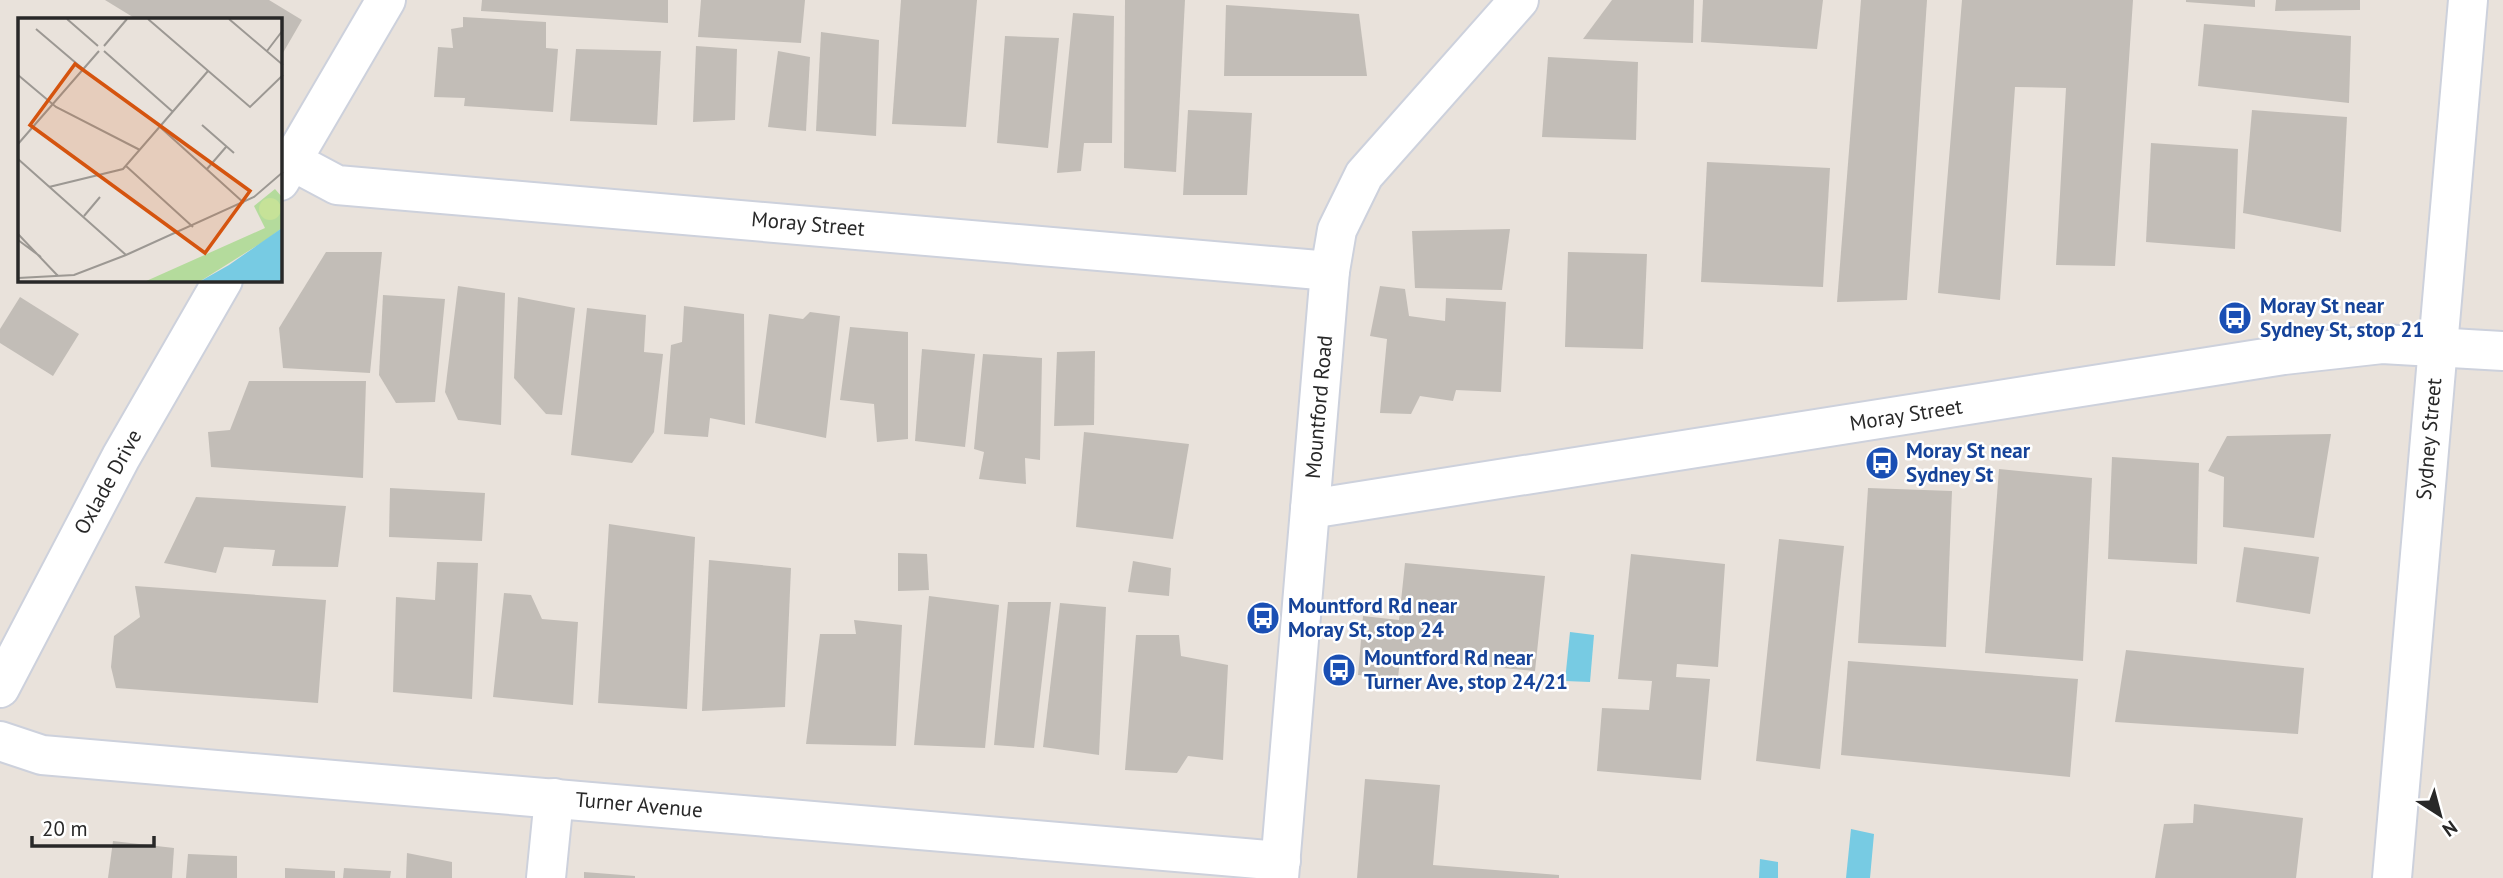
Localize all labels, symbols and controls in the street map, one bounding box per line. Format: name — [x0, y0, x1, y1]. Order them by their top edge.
inset map — [18, 18, 282, 282]
street label: Moray Street — [750, 205, 866, 242]
place label: Moray St near Sydney St, stop 21 — [2260, 292, 2424, 343]
bus stop icon: Moray St near Sydney St, stop 21 — [2216, 299, 2254, 337]
street label: Mountford Road — [1299, 334, 1338, 480]
street label: Sydney Street — [2410, 377, 2447, 501]
street label: Moray Street — [1848, 392, 1964, 437]
street label: Oxlade Drive — [68, 425, 147, 539]
place label: Moray St near Sydney St — [1906, 437, 2031, 488]
bus stop icon: Moray St near Sydney St — [1863, 444, 1901, 482]
place label: Mountford Rd near Moray St, stop 24 — [1288, 592, 1458, 643]
bus stop icon: Mountford Rd near Moray St, stop 24 — [1244, 599, 1282, 637]
place label: Mountford Rd near Turner Ave, stop 24/21 — [1364, 644, 1568, 695]
bus stop icon: Mountford Rd near Turner Ave, stop 24/21 — [1320, 651, 1358, 689]
north arrow — [2405, 780, 2475, 850]
street label: Turner Avenue — [574, 785, 704, 824]
scale bar — [32, 804, 154, 848]
text: 20 m — [42, 815, 88, 842]
text: N — [2438, 815, 2462, 842]

